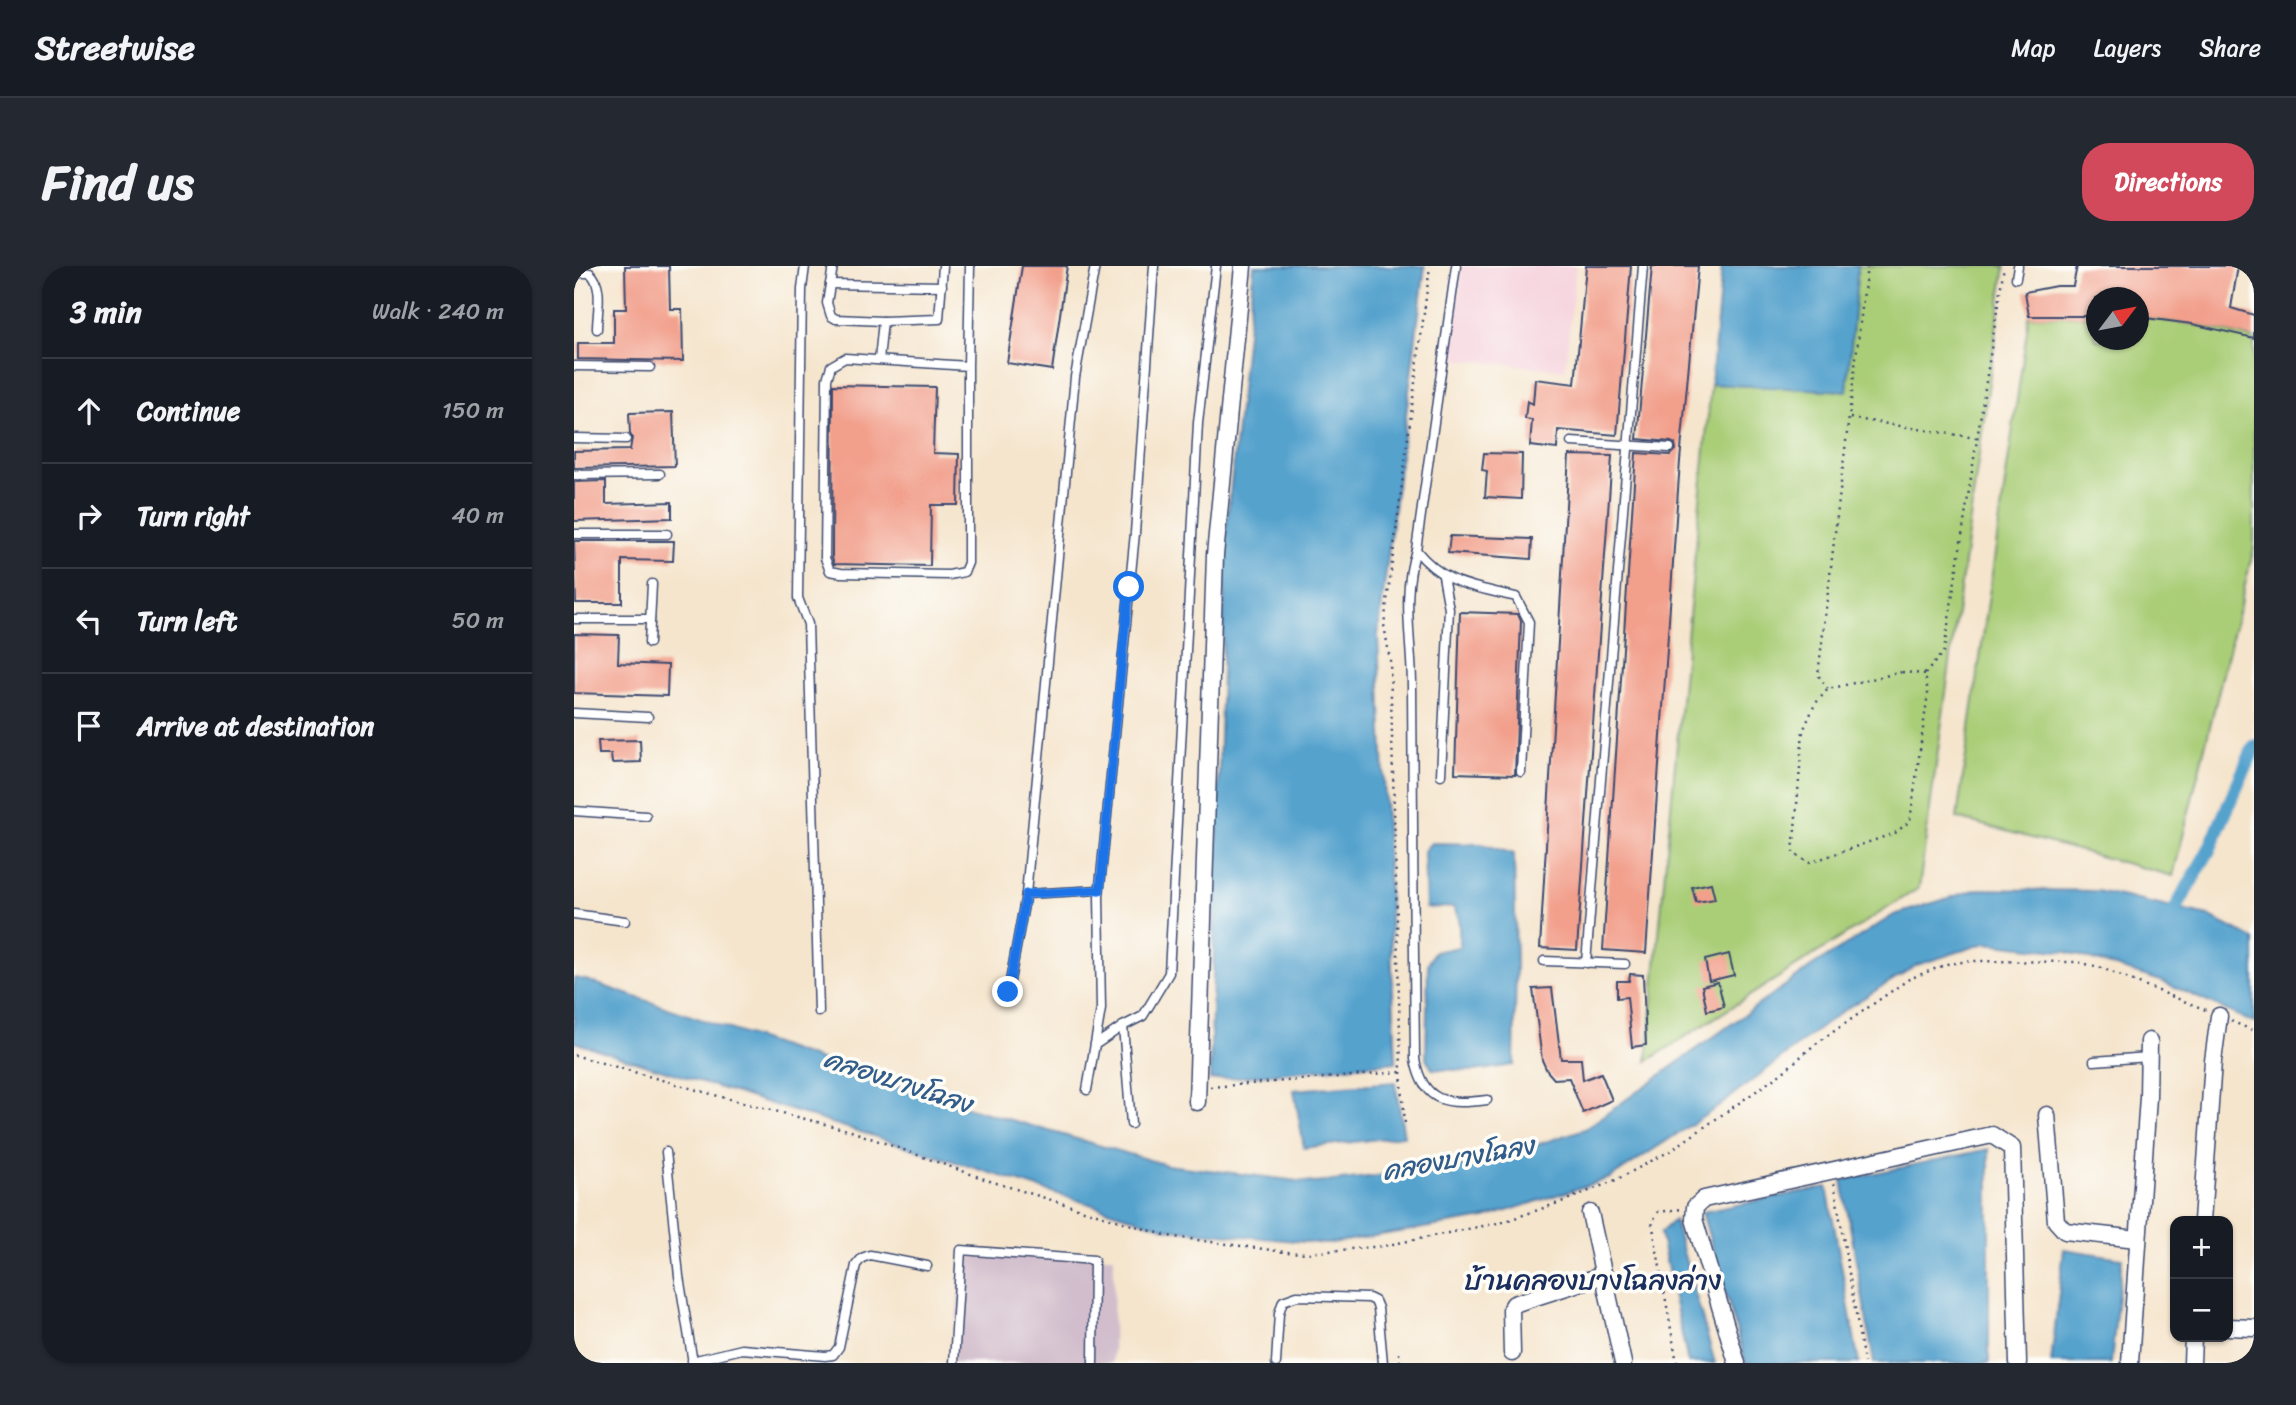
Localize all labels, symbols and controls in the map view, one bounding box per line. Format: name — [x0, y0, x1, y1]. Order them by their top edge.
text: Streetwise — [35, 19, 195, 77]
text: Map — [2011, 27, 2056, 69]
text: Layers — [2094, 27, 2161, 69]
text: Share — [2199, 27, 2261, 69]
text: Find us — [42, 139, 194, 226]
button: Directions — [2082, 143, 2254, 221]
text: 3 min — [70, 285, 142, 339]
north arrow — [2086, 287, 2149, 350]
text: Walk · 240 m — [372, 291, 504, 332]
text: Continue — [137, 388, 240, 434]
text: 150 m — [442, 390, 504, 431]
icon: ahead — [70, 392, 108, 430]
text: Turn right — [137, 493, 250, 539]
text: 40 m — [451, 495, 504, 536]
icon: right — [70, 497, 108, 535]
route start — [1113, 571, 1144, 602]
text: Turn left — [137, 598, 237, 644]
text: 50 m — [452, 600, 504, 641]
icon: left — [70, 602, 108, 640]
text: Arrive at destination — [137, 703, 374, 749]
icon: arrive — [70, 707, 108, 745]
route end — [992, 976, 1023, 1007]
water label: คลองบางโฉลง — [818, 1035, 981, 1127]
water label: คลองบางโฉลง — [1379, 1122, 1540, 1194]
map controls — [2170, 1216, 2233, 1342]
button: + — [2170, 1216, 2233, 1279]
district label: บ้านคลองบางโฉลงล่าง — [1465, 1256, 1721, 1305]
button: − — [2170, 1279, 2233, 1342]

